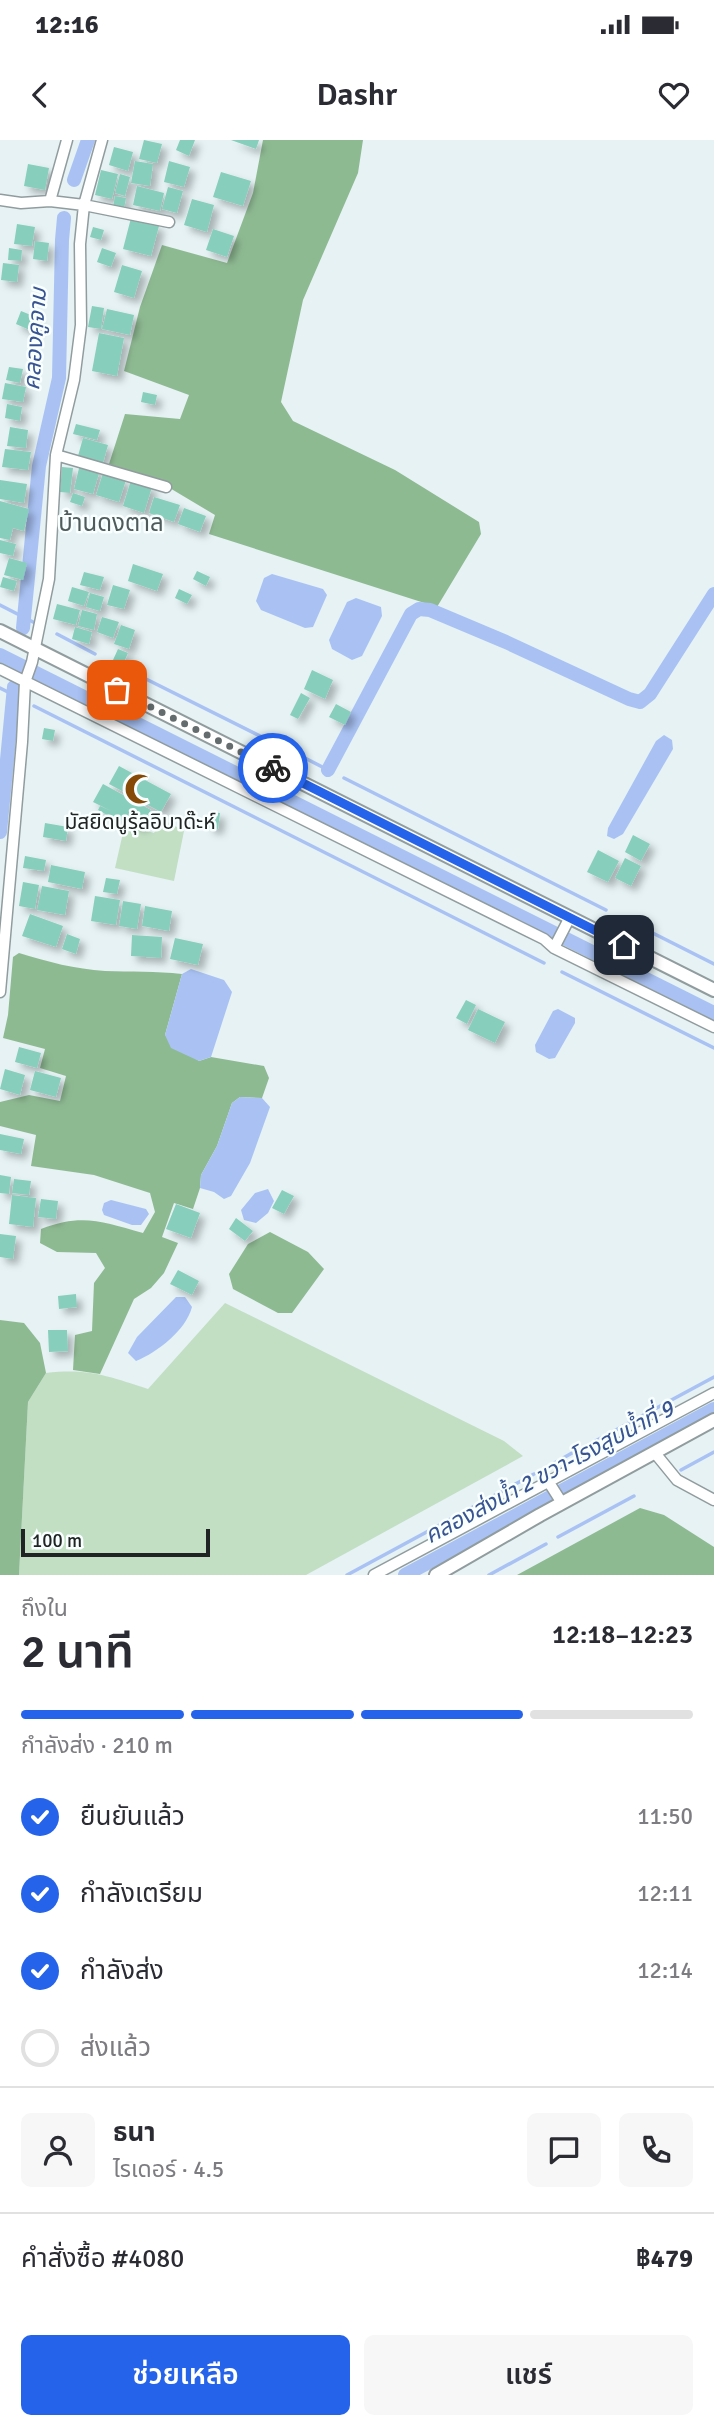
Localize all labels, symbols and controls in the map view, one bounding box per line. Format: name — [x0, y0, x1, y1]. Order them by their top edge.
text: 12:16 — [35, 9, 99, 41]
text: Dashr — [317, 75, 397, 114]
icon: back — [21, 76, 59, 114]
icon: heart — [655, 76, 693, 114]
water label: คลองคูจาม — [17, 285, 53, 391]
district label: บ้านดงตาล — [58, 508, 164, 538]
pin — [87, 660, 147, 720]
icon: bag — [98, 671, 136, 709]
courier — [238, 733, 308, 803]
icon: bike — [254, 749, 292, 787]
mosque icon: มัสยิดนูรุ้ลอิบาด๊ะห์ — [123, 772, 157, 806]
place label: มัสยิดนูรุ้ลอิบาด๊ะห์ — [64, 809, 216, 835]
pin — [594, 915, 654, 975]
icon: home — [605, 926, 643, 964]
water label: คลองส่งน้ำ 2 ขวา-โรงสูบน้ำที่ 9 — [419, 1391, 680, 1550]
scale bar — [21, 1526, 210, 1558]
text: 100 m — [32, 1529, 82, 1553]
text: ถึงใน — [21, 1594, 68, 1623]
text: 12:18–12:23 — [552, 1619, 693, 1651]
text: 2 นาที — [21, 1624, 134, 1680]
text: กำลังส่ง · 210 m — [21, 1731, 173, 1760]
icon: check — [21, 1798, 59, 1836]
text: ยืนยันแล้ว — [80, 1801, 185, 1833]
text: 11:50 — [637, 1802, 693, 1831]
icon: check — [21, 1875, 59, 1913]
text: กำลังเตรียม — [80, 1878, 203, 1910]
text: 12:11 — [637, 1879, 693, 1908]
icon: check — [21, 1952, 59, 1990]
text: กำลังส่ง — [80, 1955, 164, 1987]
text: 12:14 — [637, 1956, 693, 1985]
text: ส่งแล้ว — [80, 2032, 151, 2064]
button: person — [21, 2113, 95, 2187]
button: chat — [527, 2113, 601, 2187]
button: phone — [619, 2113, 693, 2187]
text: ธนา — [113, 2117, 156, 2149]
text: ไรเดอร์ · 4.5 — [113, 2155, 224, 2184]
text: คำสั่งซื้อ #4080 — [21, 2243, 184, 2275]
text: ฿479 — [636, 2243, 693, 2275]
button: ช่วยเหลือ — [21, 2335, 350, 2415]
button: แชร์ — [364, 2335, 693, 2415]

